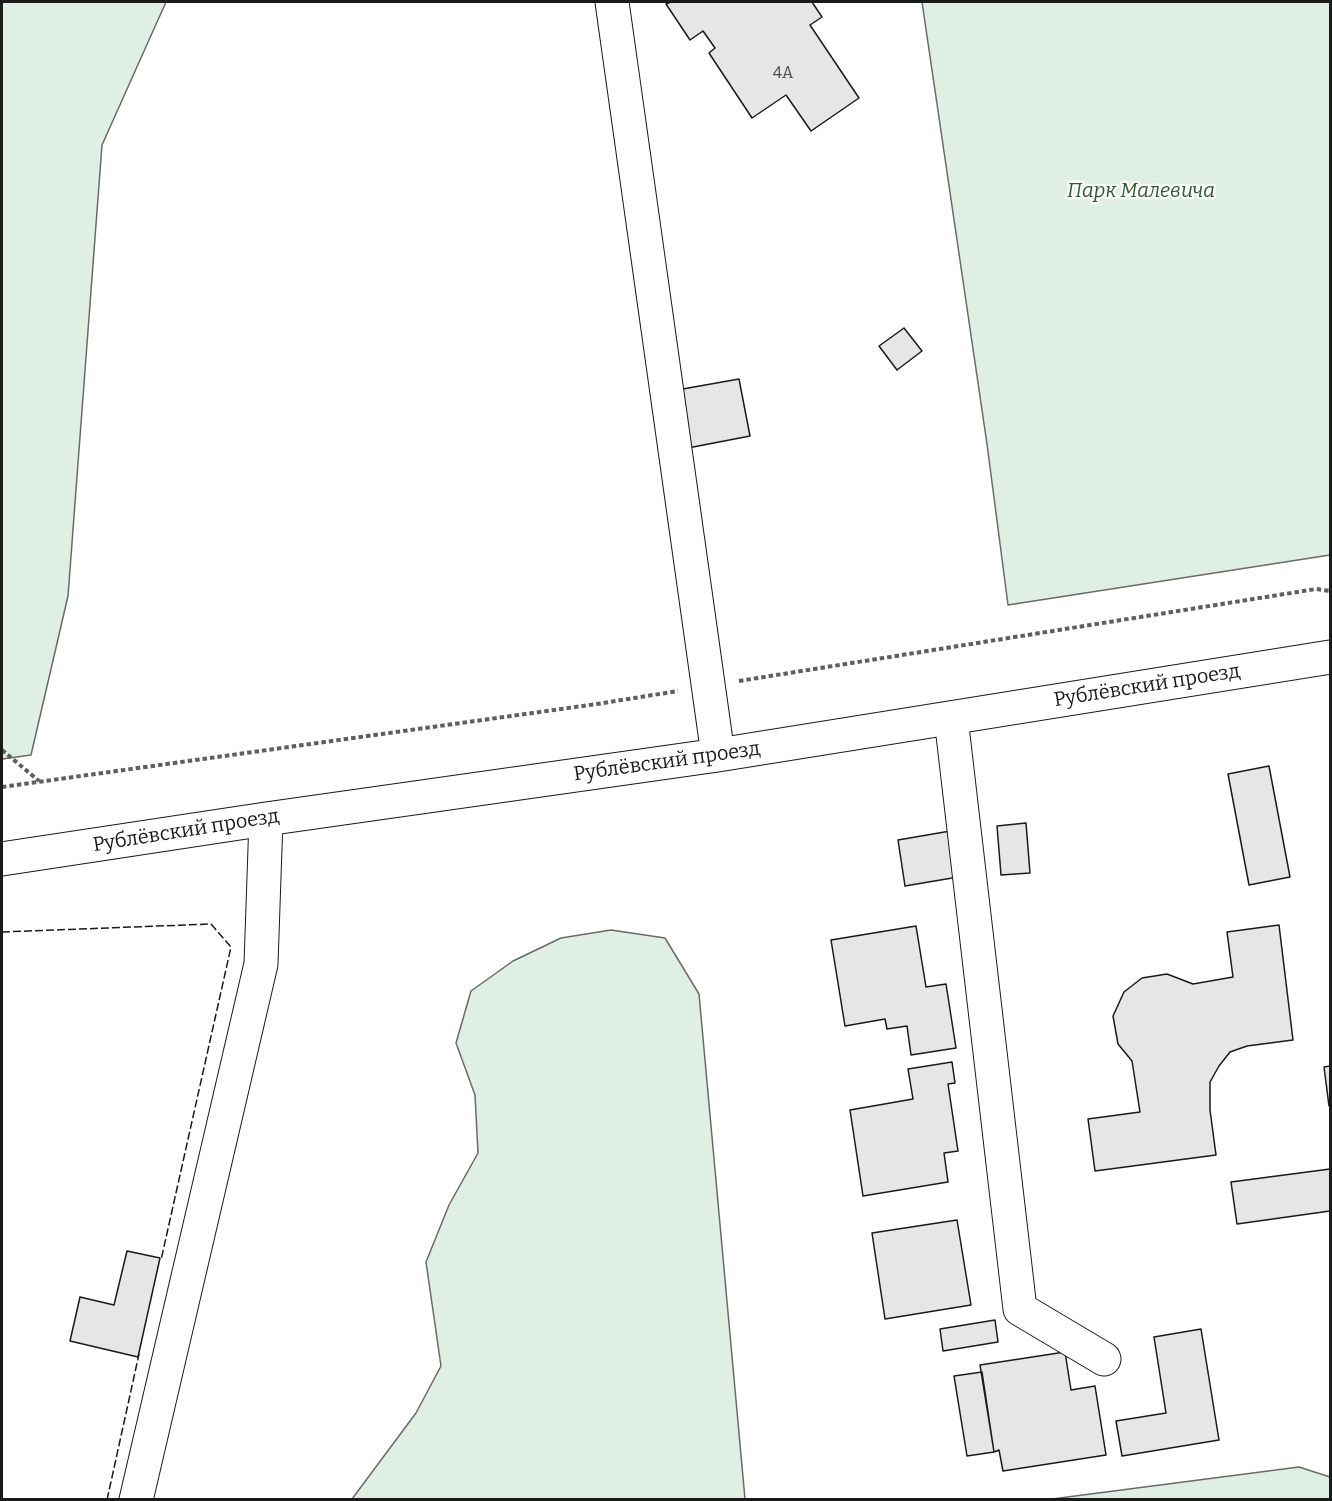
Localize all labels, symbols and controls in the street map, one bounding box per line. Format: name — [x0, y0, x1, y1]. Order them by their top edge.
house number: 4А — [773, 64, 793, 84]
park label: Парк Малевича — [1067, 179, 1215, 203]
street label: Рублёвский проезд — [1052, 659, 1242, 713]
street label: Рублёвский проезд — [572, 737, 762, 787]
street label: Рублёвский проезд — [91, 804, 281, 858]

